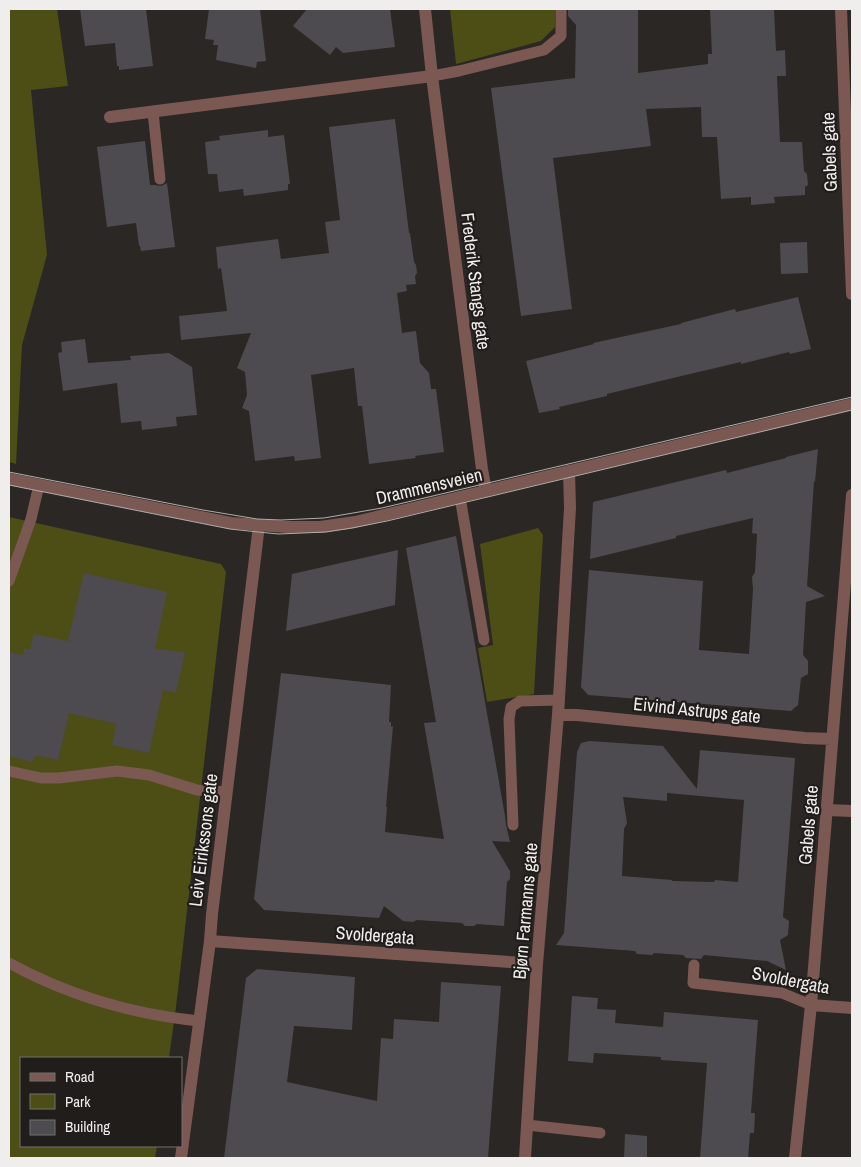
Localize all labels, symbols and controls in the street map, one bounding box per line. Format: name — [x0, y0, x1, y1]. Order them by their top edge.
street label: Gabels gate — [815, 112, 843, 192]
street label: Frederik Stangs gate — [455, 211, 497, 351]
street label: Drammensveien — [373, 462, 485, 510]
street label: Eivind Astrups gate — [632, 691, 762, 729]
street label: Leiv Eirikssons gate — [182, 772, 224, 908]
street label: Gabels gate — [792, 784, 824, 866]
street label: Bjørn Farmanns gate — [507, 842, 543, 980]
street label: Svoldergata — [335, 920, 415, 950]
street label: Svoldergata — [750, 960, 832, 1000]
legend — [20, 1057, 182, 1147]
text: Road — [65, 1066, 94, 1087]
text: Park — [65, 1091, 91, 1112]
text: Building — [65, 1116, 110, 1137]

